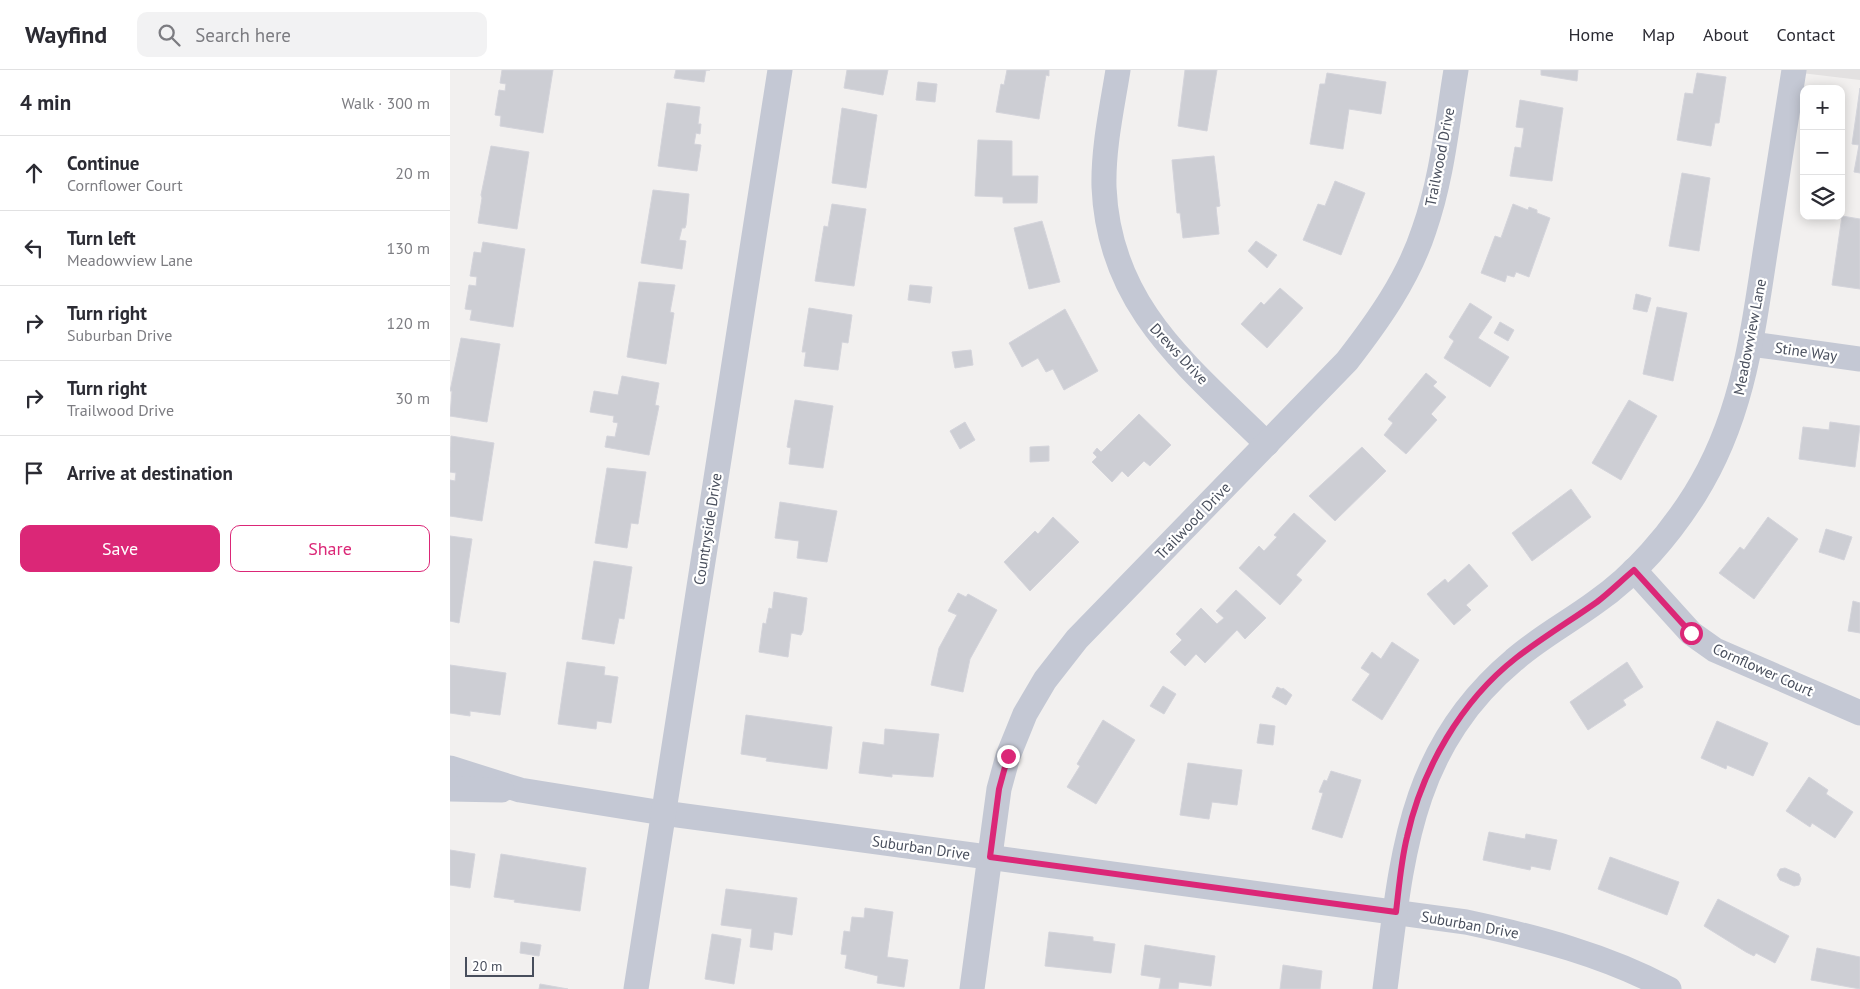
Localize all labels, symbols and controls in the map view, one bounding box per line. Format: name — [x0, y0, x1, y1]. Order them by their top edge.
search box — [137, 12, 487, 57]
text: Wayfind — [25, 19, 107, 50]
icon: search — [155, 21, 183, 49]
text: Search here — [195, 23, 291, 47]
text: Home — [1568, 23, 1614, 46]
text: Map — [1642, 23, 1675, 46]
text: About — [1703, 23, 1749, 46]
text: Contact — [1777, 23, 1835, 46]
map controls — [1800, 85, 1845, 220]
button: + — [1800, 85, 1845, 130]
text: 4 min — [20, 89, 71, 116]
text: Walk · 300 m — [341, 93, 430, 113]
street label: Trailwood Drive — [1421, 106, 1458, 208]
button: − — [1800, 130, 1845, 175]
text: Continue — [67, 151, 139, 175]
icon: ahead — [20, 159, 48, 187]
text: 20 m — [395, 163, 430, 183]
text: Cornflower Court — [67, 175, 183, 195]
button: layers — [1800, 175, 1845, 220]
text: Turn left — [67, 226, 136, 250]
icon: left — [20, 234, 48, 262]
text: 130 m — [387, 238, 430, 258]
text: Meadowview Lane — [67, 250, 193, 270]
street label: Meadowview Lane — [1729, 277, 1770, 397]
text: Turn right — [67, 301, 147, 325]
icon: right — [20, 309, 48, 337]
text: 120 m — [387, 313, 430, 333]
street label: Drews Drive — [1146, 319, 1213, 388]
text: Suburban Drive — [67, 325, 172, 345]
street label: Stine Way — [1774, 338, 1839, 365]
text: Turn right — [67, 376, 147, 400]
icon: right — [20, 384, 48, 412]
text: 30 m — [395, 388, 430, 408]
text: Trailwood Drive — [67, 400, 174, 420]
icon: arrive — [20, 459, 48, 487]
text: Arrive at destination — [67, 461, 233, 485]
street label: Countryside Drive — [689, 472, 726, 586]
street label: Trailwood Drive — [1151, 478, 1234, 563]
button: Save — [20, 525, 220, 572]
button: Share — [230, 525, 430, 572]
route start — [1680, 622, 1703, 645]
street label: Cornflower Court — [1710, 639, 1817, 700]
route end — [997, 745, 1020, 768]
street label: Suburban Drive — [871, 831, 971, 864]
street label: Suburban Drive — [1420, 907, 1520, 942]
scale bar — [465, 954, 534, 977]
text: 20 m — [472, 957, 502, 975]

